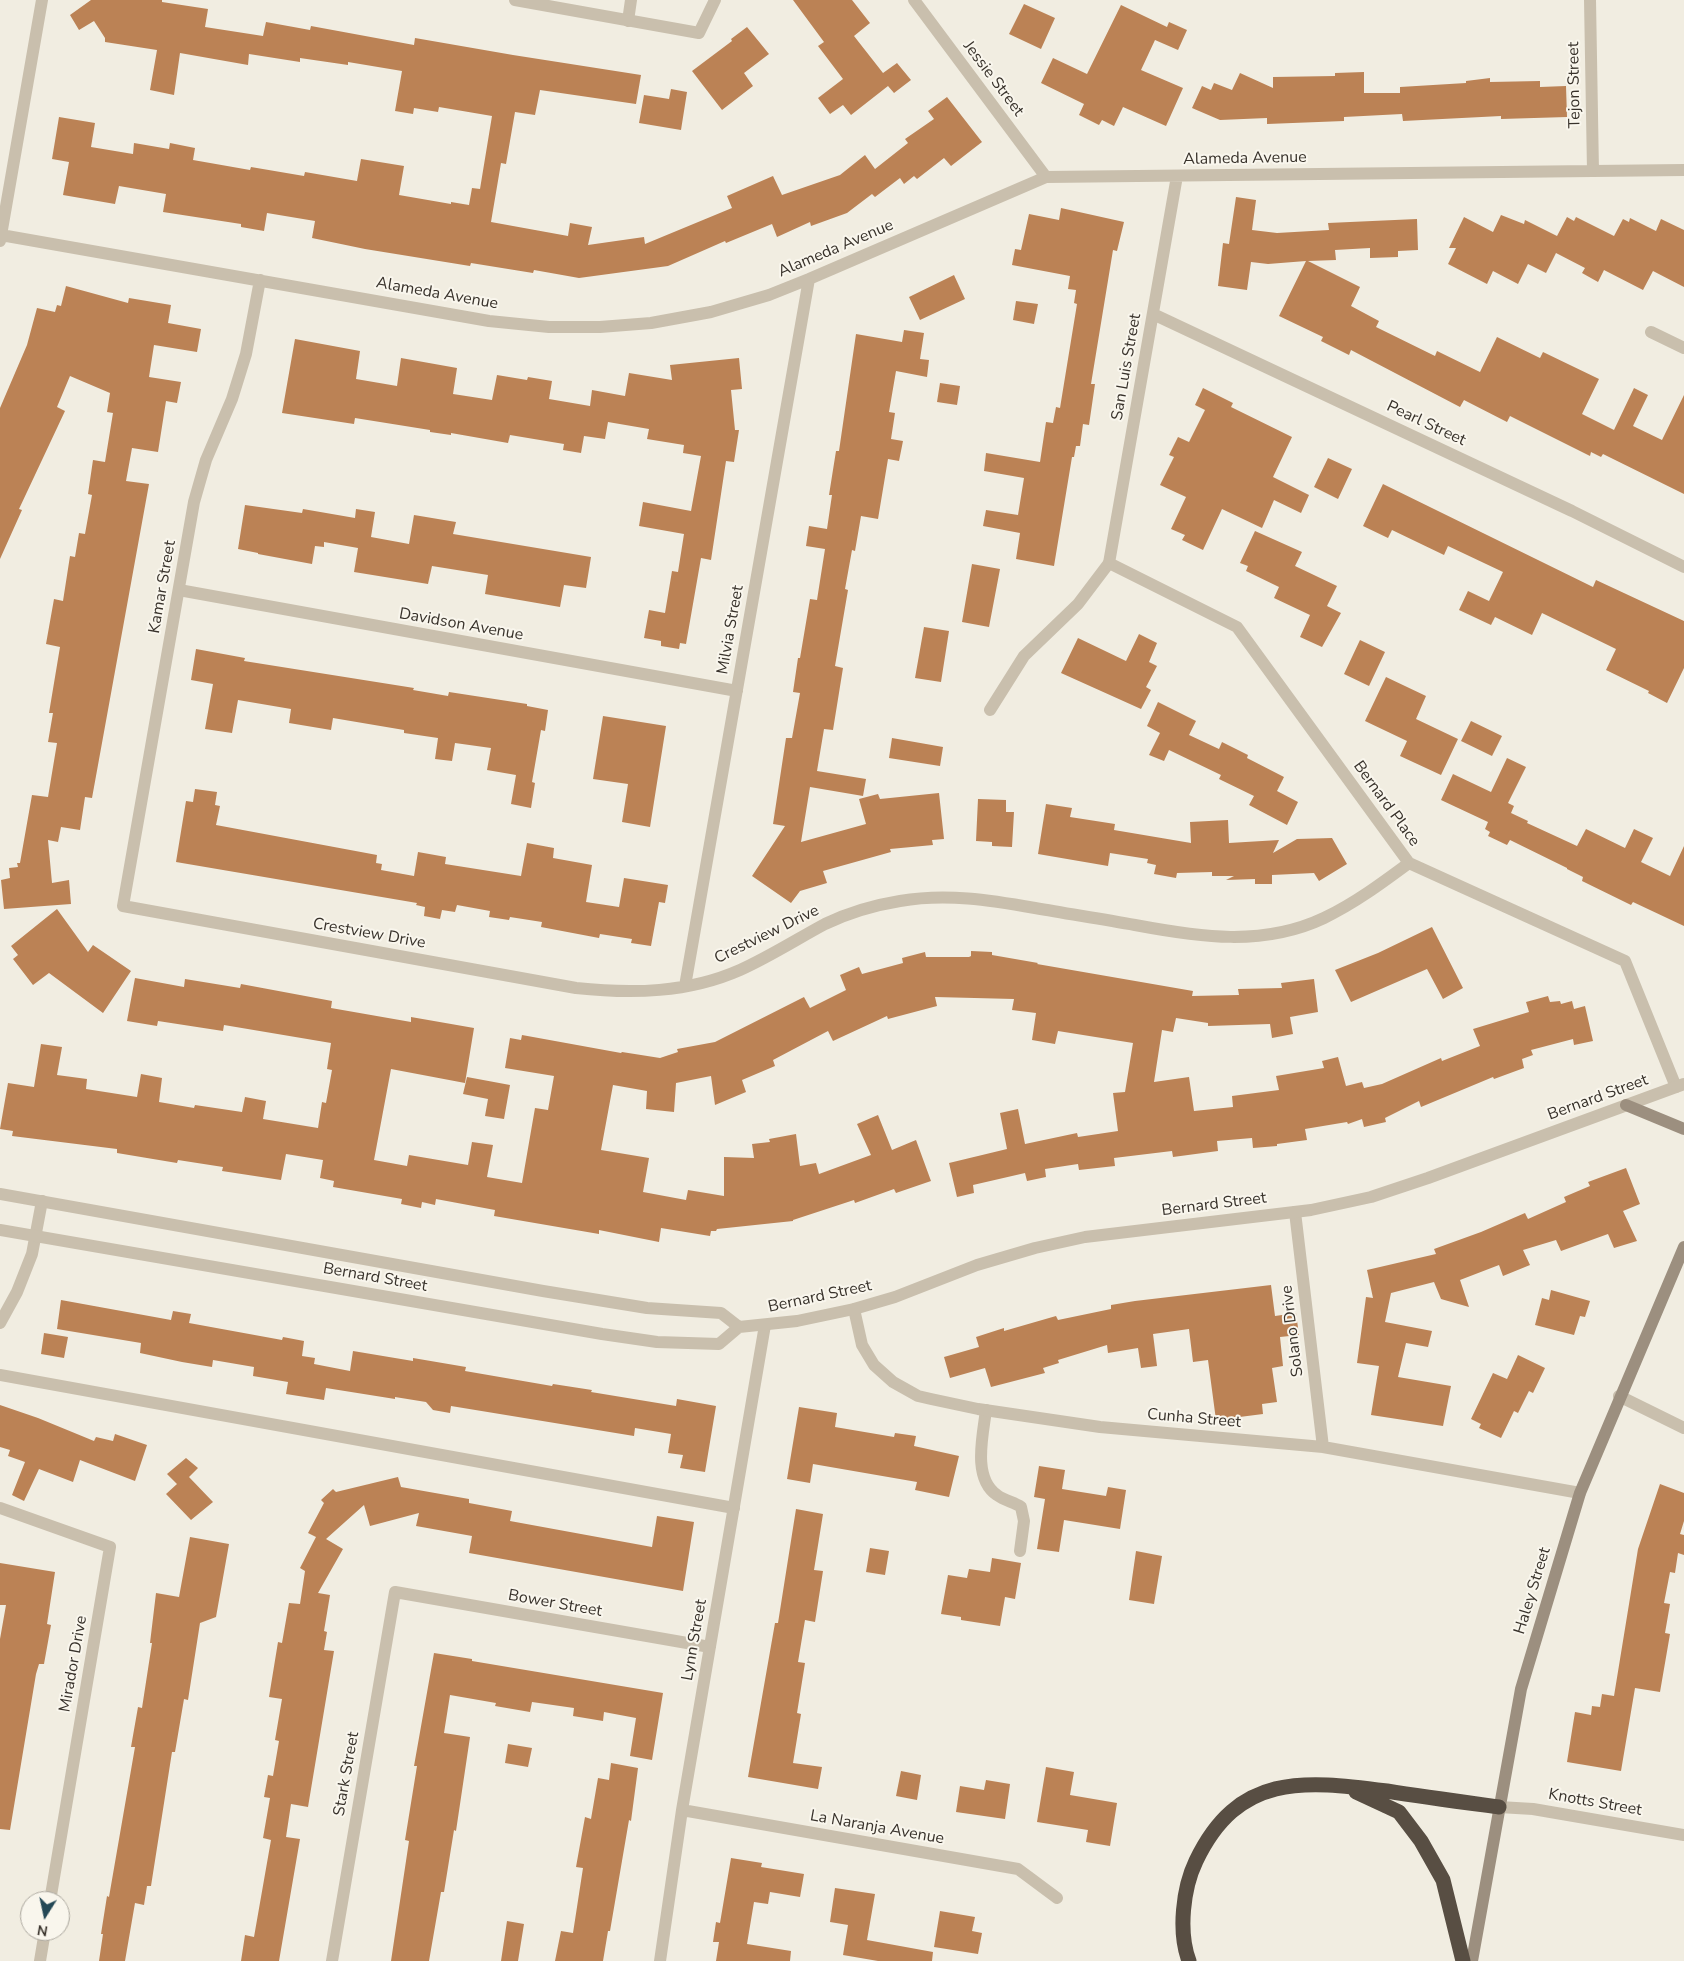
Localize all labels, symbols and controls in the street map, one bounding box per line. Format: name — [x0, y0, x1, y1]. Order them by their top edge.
street label: Jessie Street — [959, 38, 1027, 120]
street label: Tejon Street — [1565, 42, 1585, 128]
street label: Alameda Avenue — [1183, 148, 1307, 170]
street label: Alameda Avenue — [775, 216, 897, 282]
street label: Alameda Avenue — [375, 274, 499, 314]
street label: San Luis Street — [1108, 312, 1146, 422]
street label: Pearl Street — [1383, 397, 1469, 451]
street label: Kamar Street — [145, 539, 181, 635]
street label: Milvia Street — [714, 584, 748, 676]
street label: Davidson Avenue — [397, 605, 525, 645]
street label: Bernard Place — [1349, 758, 1423, 850]
street label: Crestview Drive — [712, 901, 822, 969]
street label: Crestview Drive — [311, 915, 427, 953]
street label: Bernard Street — [1545, 1071, 1651, 1125]
street label: Bernard Street — [1161, 1189, 1267, 1221]
street label: Bernard Street — [321, 1259, 429, 1297]
street label: Bernard Street — [766, 1277, 874, 1317]
street label: Solano Drive — [1278, 1284, 1308, 1378]
street label: Cunha Street — [1146, 1405, 1242, 1433]
street label: Haley Street — [1511, 1545, 1555, 1637]
street label: Bower Street — [507, 1586, 603, 1622]
street label: Lynn Street — [678, 1598, 712, 1682]
street label: Mirador Drive — [56, 1614, 92, 1714]
street label: Stark Street — [330, 1730, 364, 1818]
street label: Knotts Street — [1547, 1785, 1643, 1821]
street label: La Naranja Avenue — [809, 1807, 945, 1849]
north arrow — [20, 1891, 70, 1941]
text: N — [36, 1920, 49, 1941]

